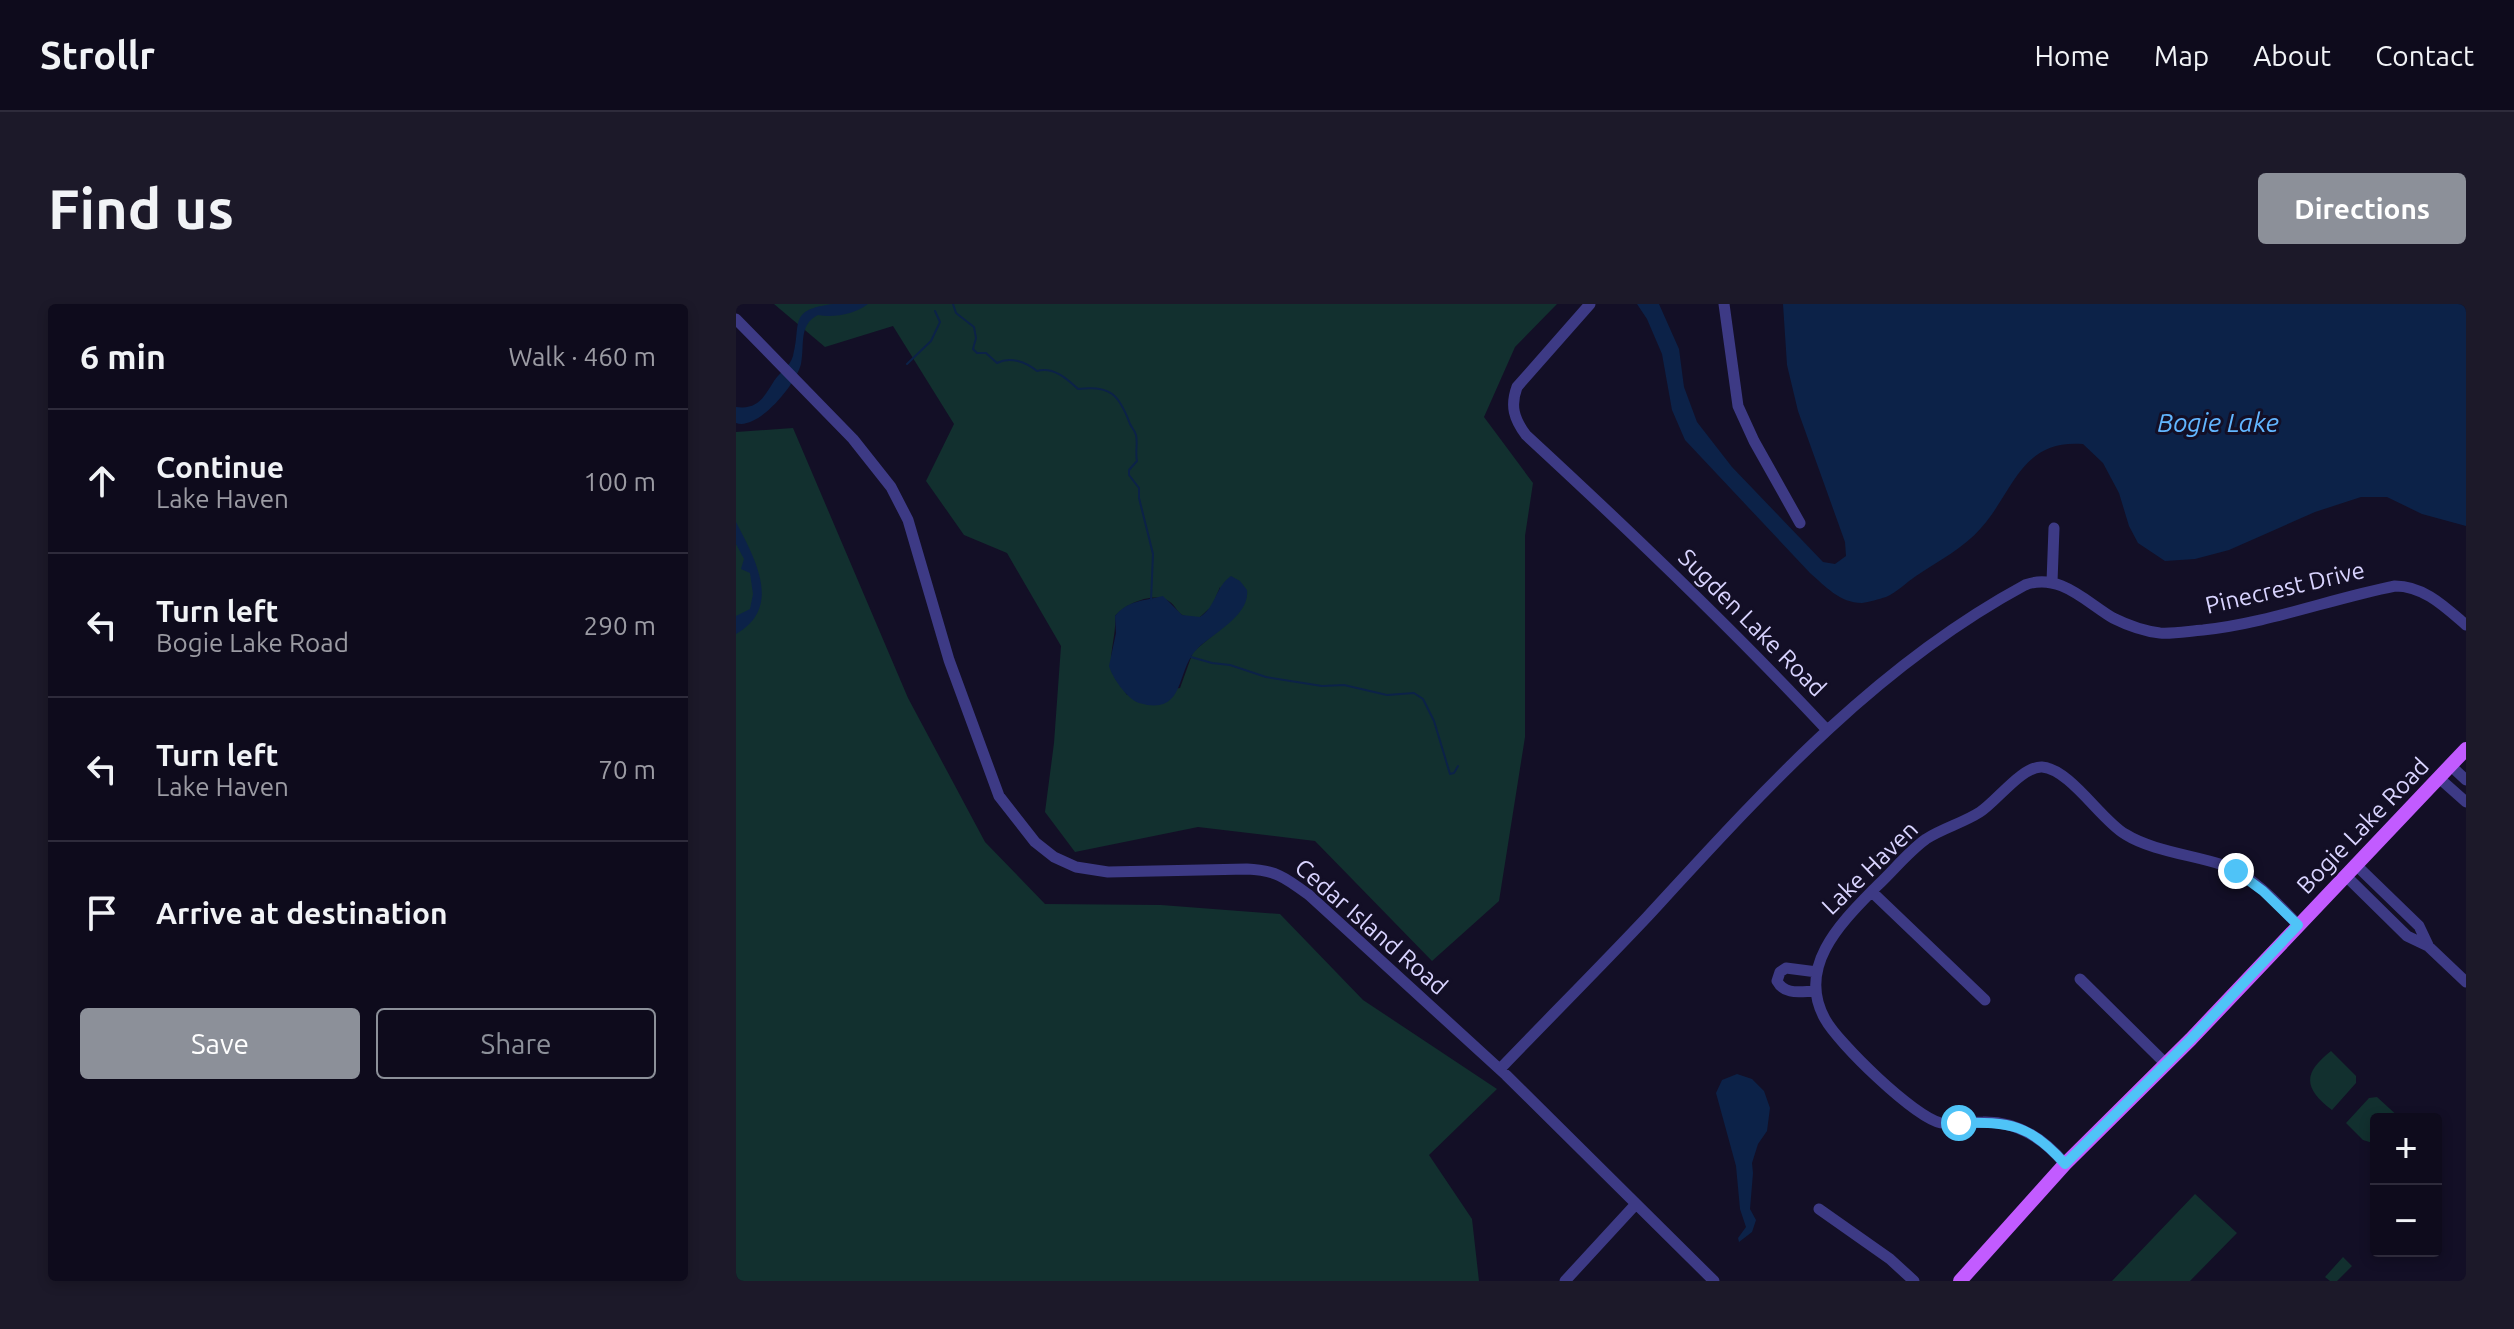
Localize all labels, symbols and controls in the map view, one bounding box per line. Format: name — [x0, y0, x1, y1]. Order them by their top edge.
text: Strollr — [40, 34, 155, 76]
text: Home — [2035, 40, 2110, 71]
text: Map — [2154, 40, 2209, 71]
text: About — [2253, 40, 2331, 71]
text: Contact — [2375, 40, 2474, 71]
button: Directions — [2258, 173, 2466, 244]
text: Find us — [48, 177, 234, 240]
text: 6 min — [80, 337, 166, 375]
text: Walk · 460 m — [508, 342, 656, 371]
water label: Bogie Lake — [2157, 408, 2279, 437]
text: Continue — [156, 450, 284, 484]
icon: ahead — [80, 459, 124, 503]
text: 100 m — [584, 467, 656, 496]
text: Lake Haven — [156, 484, 289, 513]
street label: Sugden Lake Road — [1673, 543, 1832, 702]
street label: Pinecrest Drive — [2203, 556, 2367, 619]
text: Turn left — [156, 594, 278, 628]
icon: left — [80, 603, 124, 647]
text: 290 m — [584, 611, 656, 640]
text: Bogie Lake Road — [156, 628, 349, 657]
text: Turn left — [156, 738, 278, 772]
icon: left — [80, 747, 124, 791]
street label: Bogie Lake Road — [2291, 752, 2434, 899]
text: 70 m — [598, 755, 656, 784]
text: Lake Haven — [156, 772, 289, 801]
street label: Lake Haven — [1816, 815, 1923, 920]
street label: Cedar Island Road — [1290, 853, 1453, 1000]
route end — [2218, 853, 2254, 889]
icon: arrive — [80, 891, 124, 935]
text: Arrive at destination — [156, 896, 448, 930]
button: Save — [80, 1008, 360, 1079]
button: Share — [376, 1008, 656, 1079]
route start — [1941, 1105, 1977, 1141]
map controls — [2370, 1113, 2442, 1257]
button: + — [2370, 1113, 2442, 1185]
button: − — [2370, 1185, 2442, 1257]

